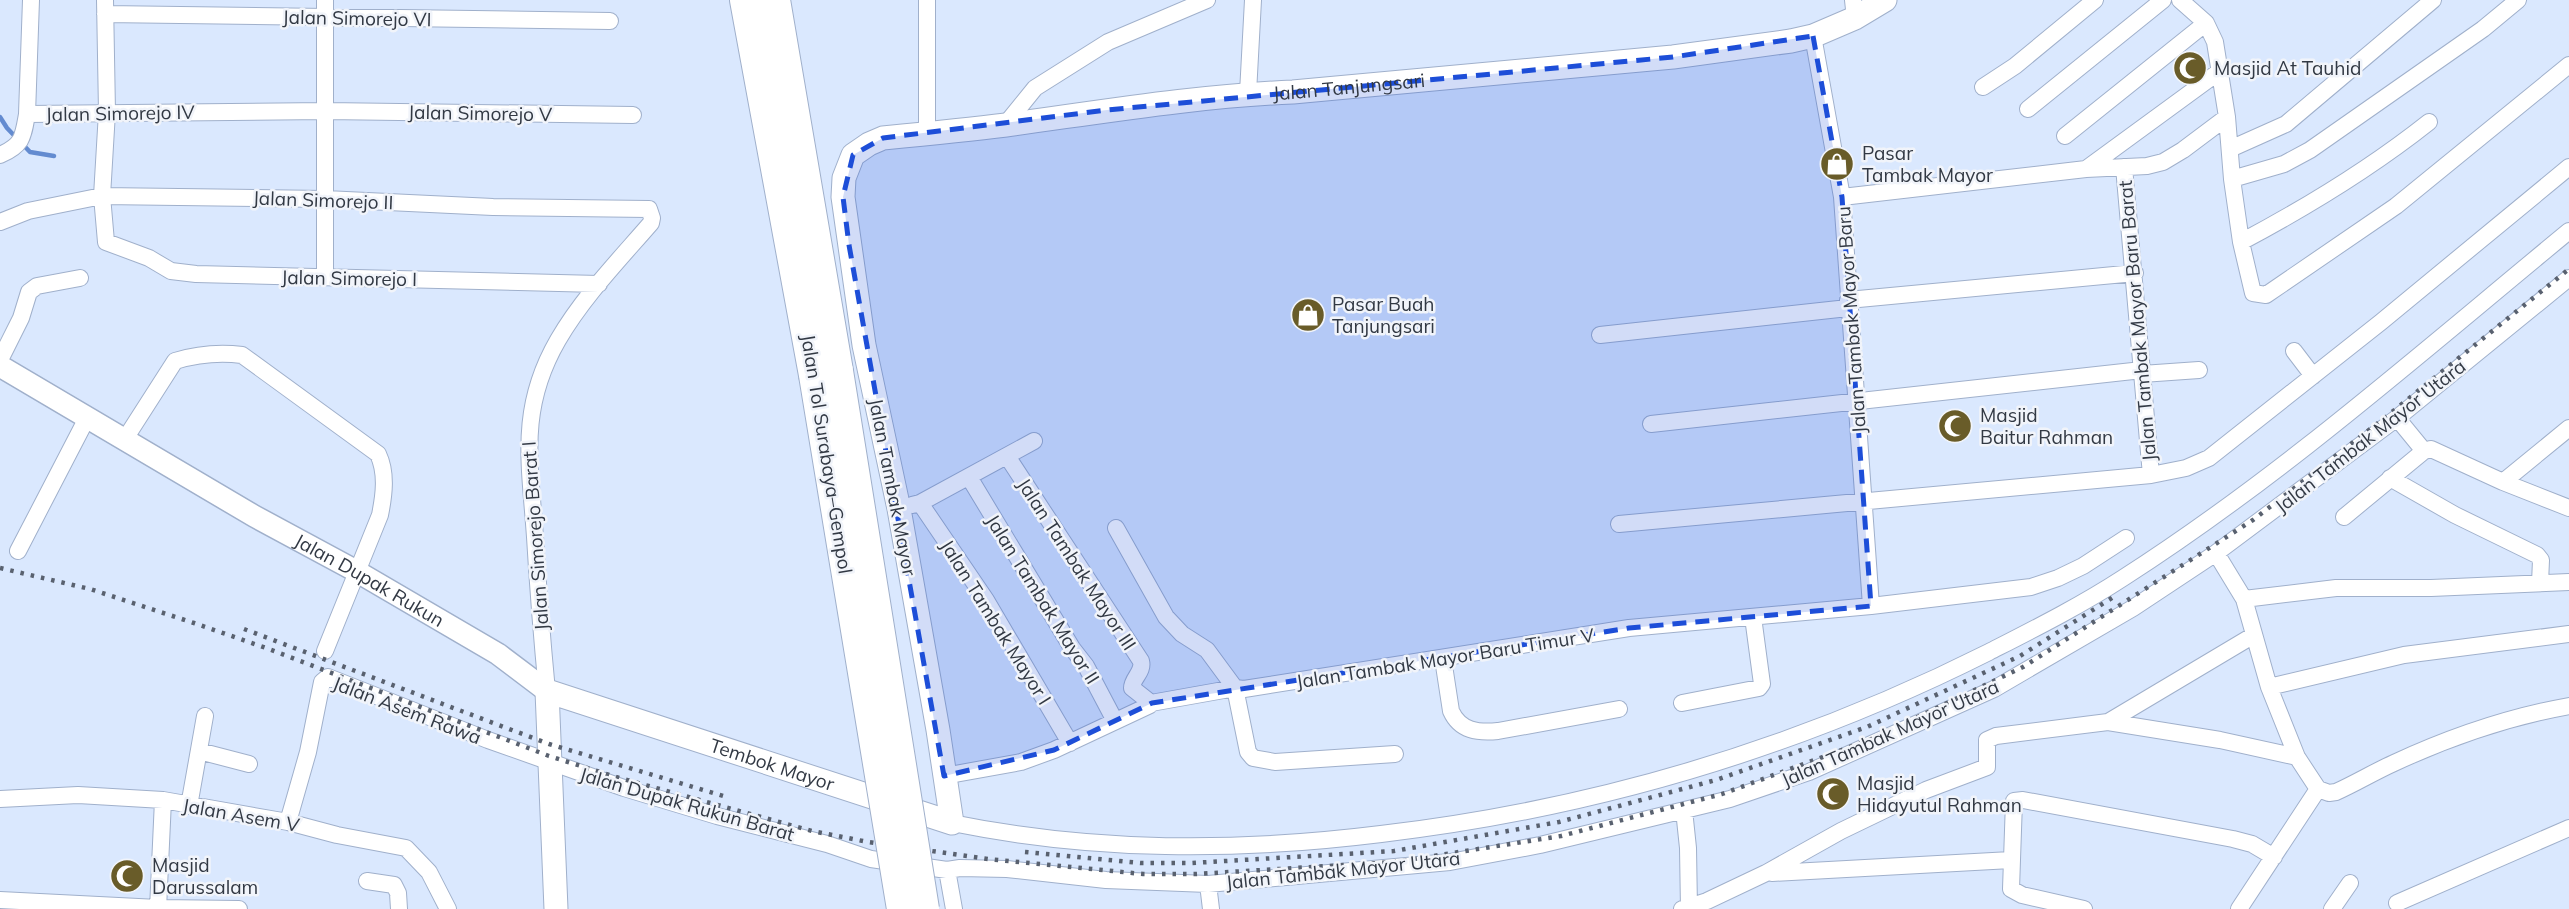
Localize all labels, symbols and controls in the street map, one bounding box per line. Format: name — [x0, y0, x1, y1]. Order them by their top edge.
street label: Jalan Simorejo VI — [282, 5, 432, 31]
mosque icon: Masjid At Tauhid — [2171, 49, 2209, 87]
place label: Masjid At Tauhid — [2214, 56, 2361, 80]
street label: Jalan Tanjungsari — [1272, 68, 1426, 105]
street label: Jalan Simorejo IV — [45, 100, 196, 126]
street label: Jalan Simorejo V — [408, 100, 553, 126]
place label: Pasar Tambak Mayor — [1862, 141, 1993, 187]
shop icon: Pasar Tambak Mayor — [1818, 145, 1856, 183]
street label: Jalan Tambak Mayor Baru Barat — [2113, 179, 2161, 462]
street label: Jalan Simorejo II — [252, 186, 394, 214]
street label: Jalan Tambak Mayor Baru — [1831, 206, 1871, 434]
street label: Jalan Simorejo I — [281, 265, 417, 291]
place label: Pasar Buah Tanjungsari — [1332, 292, 1435, 338]
shop icon: Pasar Buah Tanjungsari — [1289, 296, 1327, 334]
street label: Jalan Tol Surabaya–Gempol — [796, 332, 858, 576]
street label: Jalan Tambak Mayor Utara — [2270, 354, 2470, 518]
street label: Jalan Tambak Mayor — [864, 396, 922, 578]
place label: Masjid Baitur Rahman — [1980, 403, 2113, 449]
mosque icon: Masjid Baitur Rahman — [1936, 407, 1974, 445]
street label: Jalan Simorejo Barat I — [516, 440, 554, 632]
street label: Jalan Tambak Mayor III — [1013, 474, 1141, 654]
street label: Jalan Dupak Rukun — [290, 528, 449, 632]
street label: Jalan Tambak Mayor II — [935, 535, 1057, 709]
street label: Jalan Tambak Mayor I — [936, 535, 1056, 709]
street label: Jalan Tambak Mayor Baru Timur V — [1294, 622, 1596, 693]
street label: Jalan Asem Rawa — [329, 671, 485, 749]
street label: Jalan Tambak Mayor Utara — [1777, 674, 2003, 792]
street label: Tembok Mayor — [707, 733, 837, 796]
street label: Jalan Dupak Rukun Barat — [577, 762, 798, 846]
place label: Masjid Hidayutul Rahman — [1857, 771, 2022, 817]
mosque icon: Masjid Hidayutul Rahman — [1814, 775, 1852, 813]
street label: Jalan Asem V — [181, 793, 302, 837]
street label: Jalan Tambak Mayor Utara — [1225, 846, 1461, 894]
place label: Masjid Darussalam — [152, 853, 258, 899]
mosque icon: Masjid Darussalam — [108, 857, 146, 895]

